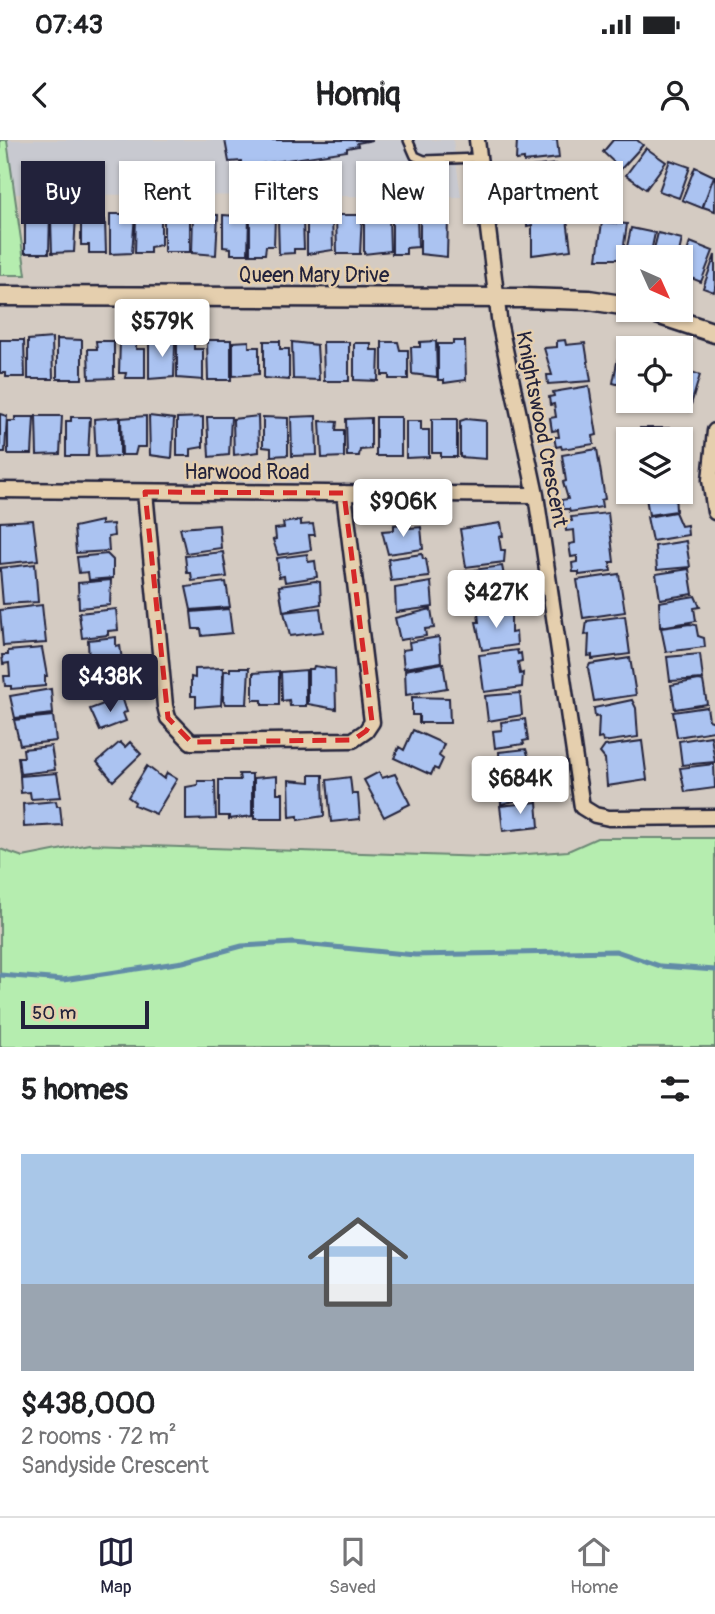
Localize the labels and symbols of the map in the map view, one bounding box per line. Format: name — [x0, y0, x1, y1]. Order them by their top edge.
north arrow — [616, 245, 693, 322]
street label: Queen Mary Drive — [239, 262, 390, 289]
pin: $579K — [113, 300, 211, 359]
street label: Knightswood Crescent — [509, 329, 574, 530]
street label: Harwood Road — [184, 459, 310, 486]
pin: $906K — [354, 480, 452, 539]
pin: $427K — [447, 570, 545, 630]
pin: $438K — [61, 654, 159, 714]
pin: $684K — [471, 756, 569, 816]
scale bar — [21, 998, 149, 1030]

